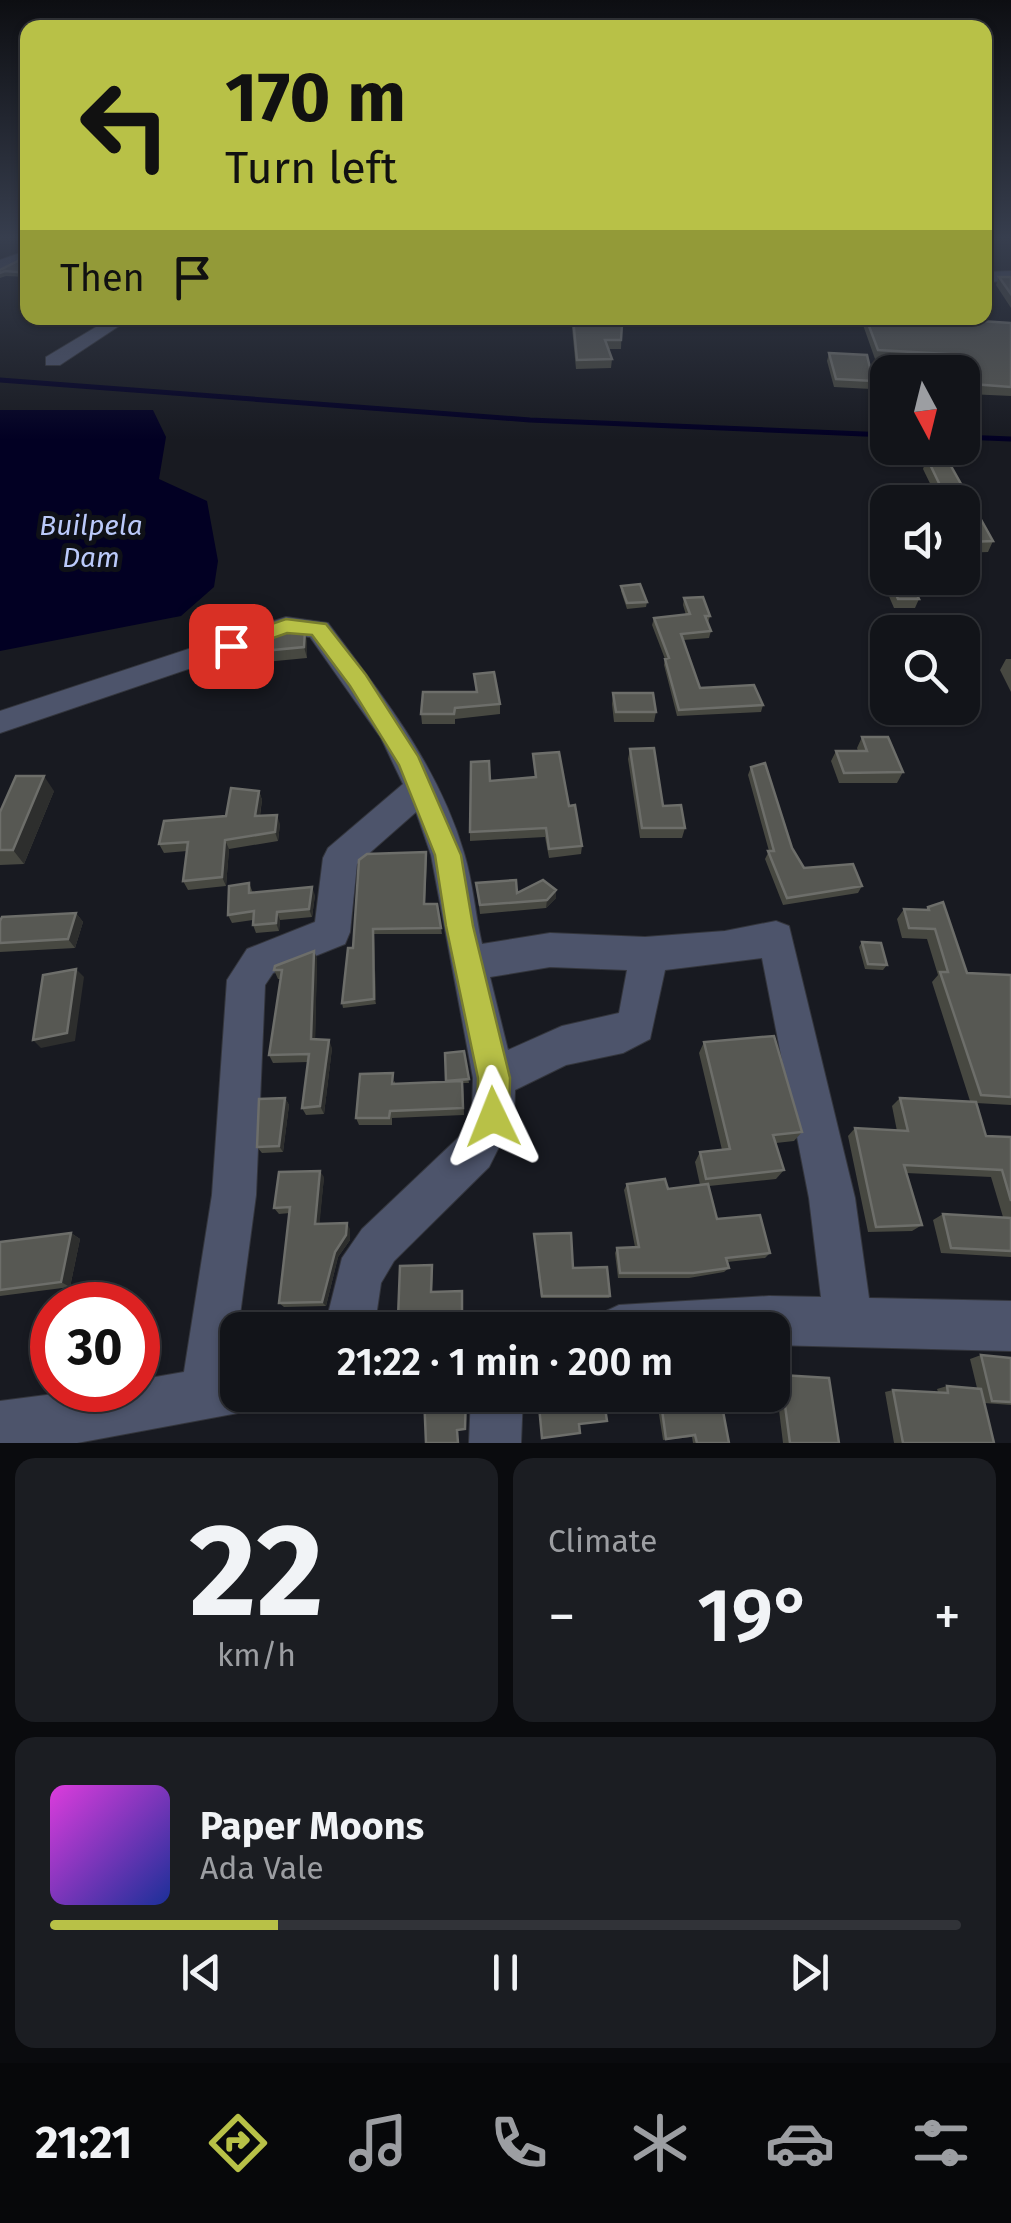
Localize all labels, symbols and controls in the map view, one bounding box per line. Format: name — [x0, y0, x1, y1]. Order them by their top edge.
text: 170 m — [225, 56, 406, 140]
icon: left — [60, 60, 190, 190]
text: Turn left — [225, 141, 397, 195]
icon: arrive — [165, 250, 220, 305]
text: Then — [60, 255, 145, 301]
north arrow — [870, 355, 980, 465]
map controls — [870, 355, 980, 725]
button: sound — [870, 485, 980, 595]
water label: Builpela Dam — [39, 509, 143, 574]
pin — [189, 604, 274, 689]
button: search — [870, 615, 980, 725]
icon: arrive — [204, 619, 259, 674]
position arrow — [441, 1065, 545, 1169]
speed limit sign: 30 — [30, 1282, 160, 1412]
text: 21:22 · 1 min · 200 m — [337, 1339, 673, 1385]
text: 22 — [189, 1493, 324, 1649]
text: Climate — [548, 1522, 657, 1560]
text: 19° — [697, 1571, 812, 1661]
text: − — [548, 1584, 576, 1650]
text: + — [934, 1584, 961, 1650]
text: km/h — [217, 1636, 296, 1674]
text: Paper Moons — [200, 1803, 424, 1849]
text: Ada Vale — [200, 1849, 324, 1887]
icon: previous — [174, 1945, 229, 2000]
icon: pause — [478, 1945, 533, 2000]
icon: next — [782, 1945, 837, 2000]
icon: directions — [203, 2108, 273, 2178]
icon: music — [343, 2108, 413, 2178]
icon: phone — [484, 2108, 554, 2178]
icon: climate — [625, 2108, 695, 2178]
icon: car — [765, 2108, 835, 2178]
icon: filters — [906, 2108, 976, 2178]
text: 21:21 — [35, 2116, 132, 2170]

